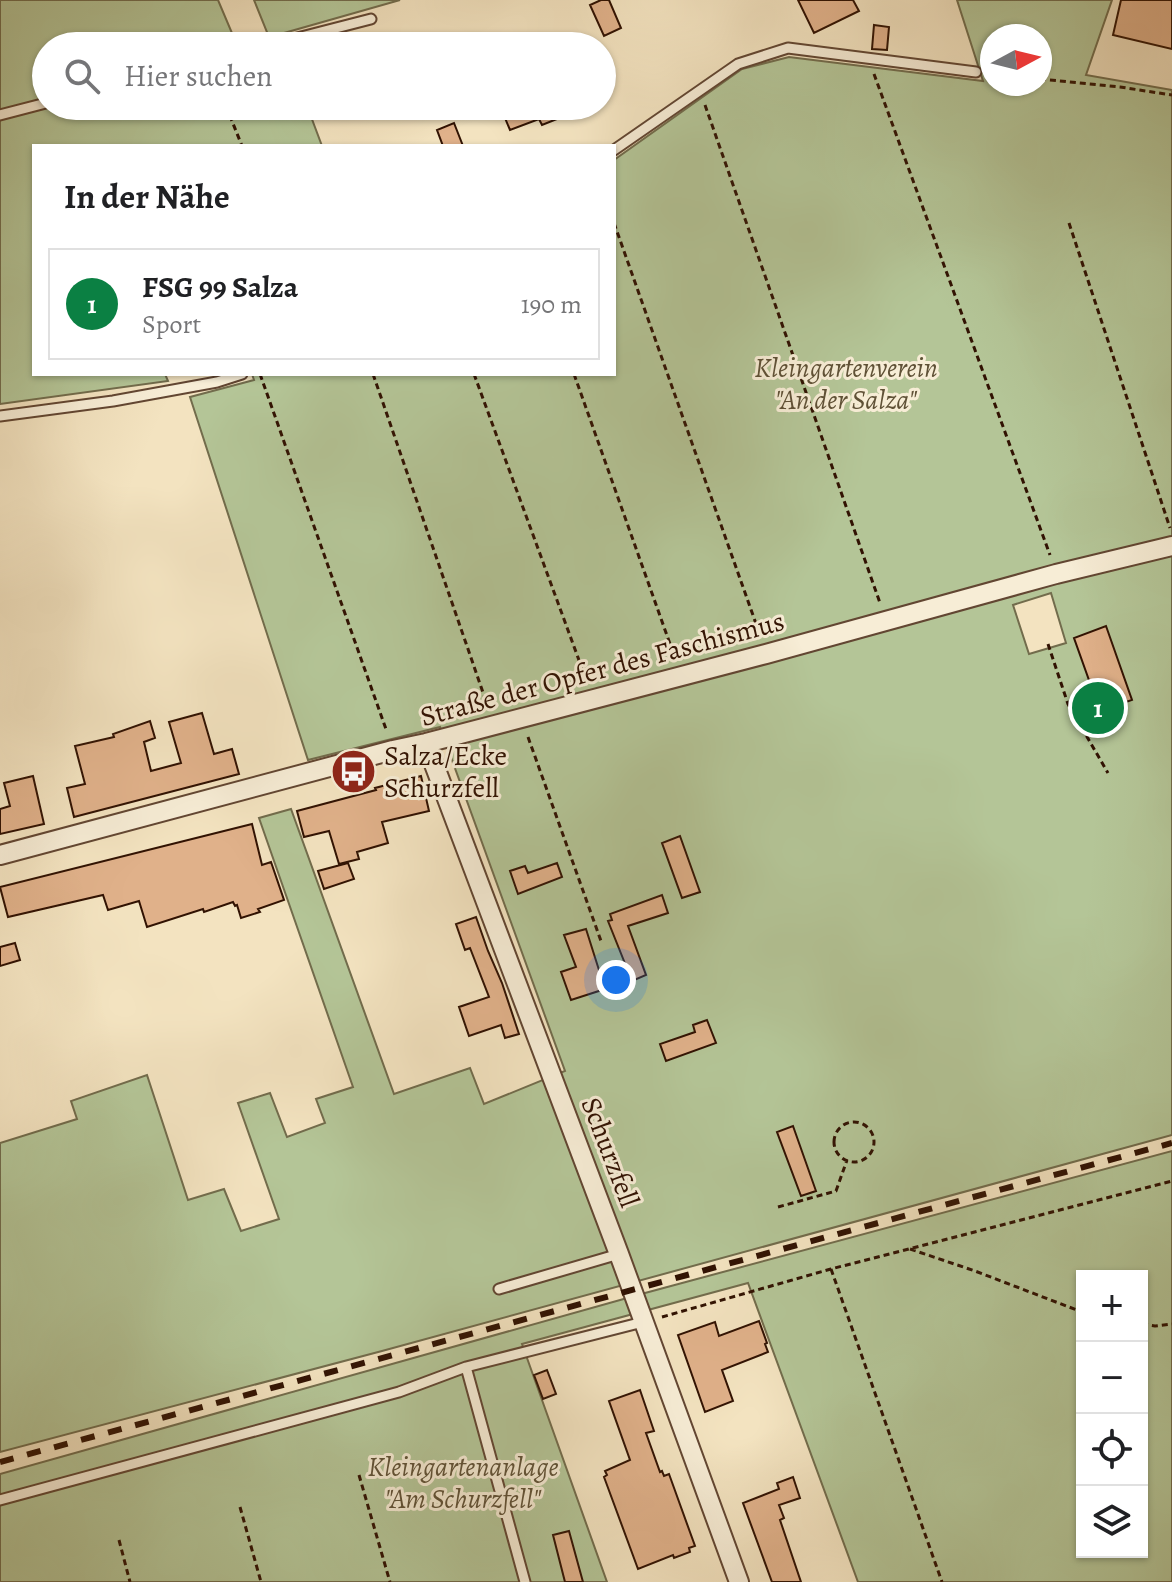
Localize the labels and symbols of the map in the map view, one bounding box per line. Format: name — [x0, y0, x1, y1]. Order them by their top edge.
north arrow — [980, 24, 1052, 96]
park label: Kleingartenverein "An der Salza" — [754, 349, 938, 419]
street label: Straße der Opfer des Faschismus — [416, 602, 788, 736]
pin: 1 — [1072, 678, 1124, 738]
place label: Salza/Ecke Schurzfell — [384, 737, 507, 807]
bus stop icon: Salza/Ecke Schurzfell — [329, 747, 377, 795]
your location — [596, 960, 636, 1000]
street label: Schurzfell — [572, 1092, 648, 1213]
park label: Kleingartenanlage "Am Schurzfell" — [367, 1448, 559, 1518]

